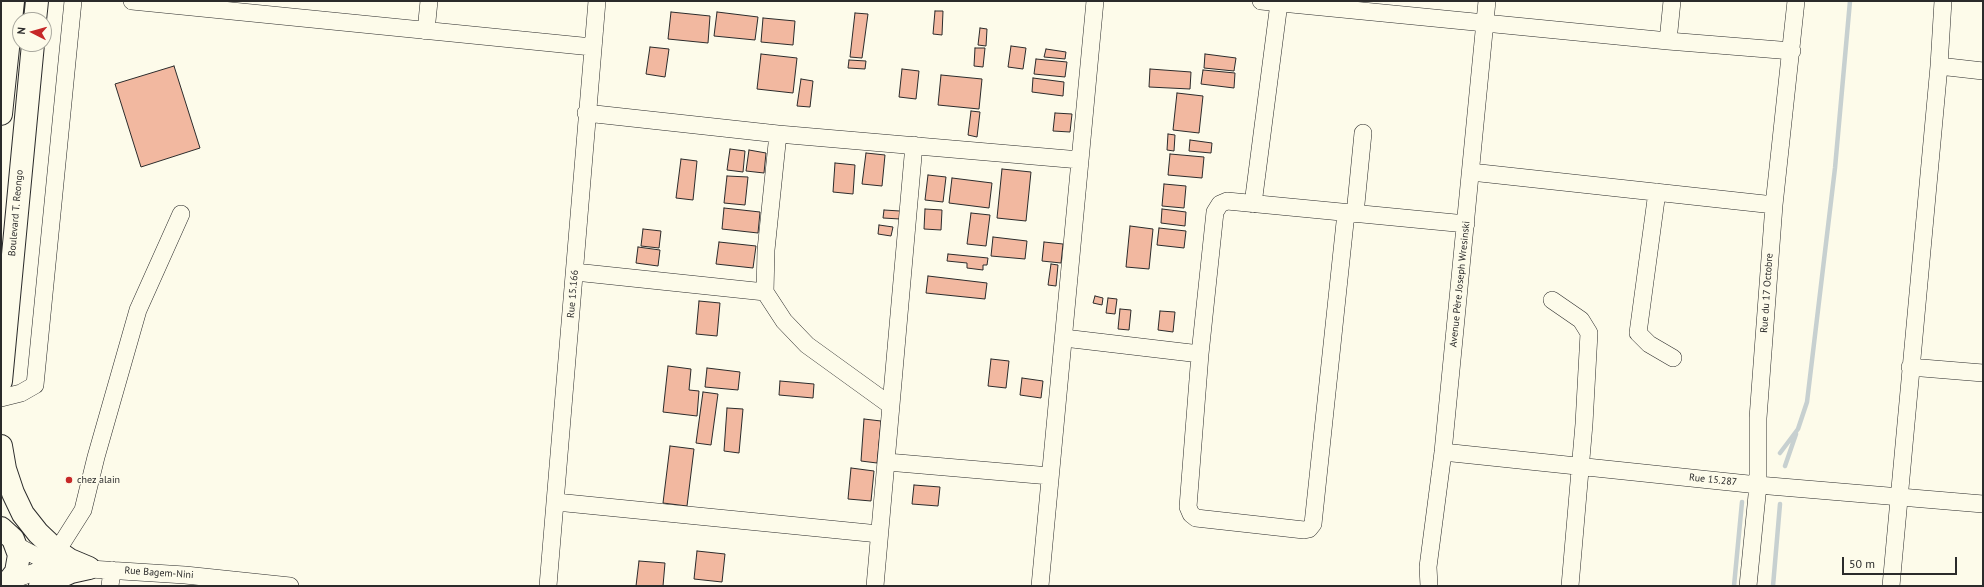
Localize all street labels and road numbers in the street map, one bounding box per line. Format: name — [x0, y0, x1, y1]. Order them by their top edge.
street label: Boulevard T. Reongo — [6, 169, 26, 257]
street label: Avenue Père Joseph Wresinski — [1447, 220, 1473, 348]
street label: Rue du 17 Octobre — [1758, 253, 1776, 333]
street label: Rue 15.166 — [565, 269, 581, 319]
street label: Rue 15.287 — [1688, 472, 1738, 488]
street label: Rue Bagem-Nini — [124, 565, 194, 581]

